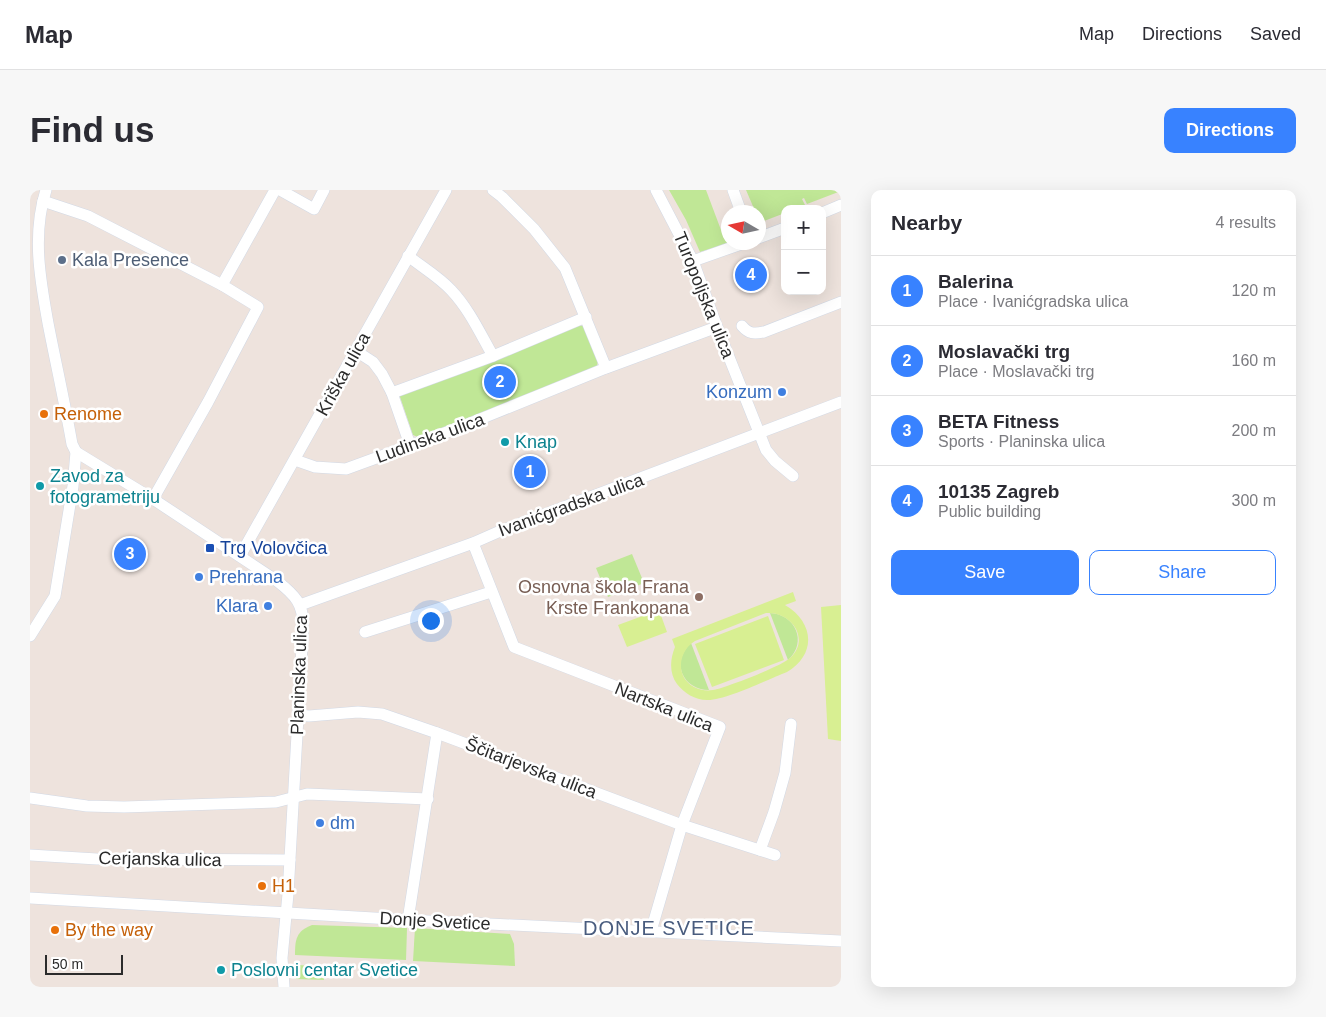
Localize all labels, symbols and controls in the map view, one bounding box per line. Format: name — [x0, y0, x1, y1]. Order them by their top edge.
text: Map — [25, 21, 73, 48]
text: Map — [1079, 24, 1114, 44]
text: Directions — [1142, 24, 1222, 44]
text: Saved — [1250, 24, 1301, 44]
button: Directions — [1164, 108, 1296, 153]
text: Find us — [30, 110, 154, 149]
north arrow — [721, 205, 766, 250]
map controls — [781, 205, 826, 295]
button: + — [781, 205, 826, 250]
text: Nearby — [891, 211, 962, 234]
text: 4 results — [1216, 214, 1276, 231]
street label: Turopoljska ulica — [670, 229, 739, 362]
place label: Kala Presence — [72, 250, 189, 270]
button: − — [781, 250, 826, 295]
marker: Kala Presence — [56, 254, 68, 266]
pin: 4 — [735, 256, 767, 294]
text: Balerina — [938, 271, 1013, 292]
text: 1 — [903, 282, 911, 299]
text: 120 m — [1232, 282, 1276, 299]
text: Place · Ivanićgradska ulica — [938, 293, 1128, 310]
street label: Kriška ulica — [312, 328, 375, 419]
text: Moslavački trg — [938, 341, 1070, 362]
text: 2 — [903, 352, 911, 369]
text: 160 m — [1232, 352, 1276, 369]
pin: 2 — [484, 363, 516, 401]
text: Place · Moslavački trg — [938, 363, 1095, 380]
place label: Konzum — [706, 382, 772, 402]
marker: Konzum — [776, 386, 788, 398]
place label: Renome — [54, 404, 122, 424]
marker: Renome — [38, 408, 50, 420]
street label: Ludinska ulica — [373, 409, 488, 467]
text: BETA Fitness — [938, 411, 1059, 432]
text: 3 — [903, 422, 911, 439]
text: 200 m — [1232, 422, 1276, 439]
place label: Knap — [515, 432, 557, 452]
text: Sports · Planinska ulica — [938, 433, 1105, 450]
marker: Knap — [499, 436, 511, 448]
pin: 1 — [514, 453, 546, 491]
place label: Zavod za fotogrametriju — [50, 466, 160, 507]
street label: Ivanićgradska ulica — [496, 469, 647, 541]
marker: Zavod za fotogrametriju — [34, 480, 46, 492]
text: 10135 Zagreb — [938, 481, 1059, 502]
text: 4 — [903, 492, 911, 509]
text: 300 m — [1232, 492, 1276, 509]
text: Public building — [938, 503, 1041, 520]
pin: 3 — [114, 535, 146, 573]
place label: Trg Volovčica — [220, 538, 328, 558]
marker: Trg Volovčica — [204, 542, 216, 554]
button: Save — [891, 550, 1079, 595]
button: Share — [1089, 550, 1276, 595]
place label: Prehrana — [209, 567, 284, 587]
marker: Prehrana — [193, 571, 205, 583]
place label: Osnovna škola Frana Krste Frankopana — [518, 577, 690, 618]
marker: Osnovna škola Frana Krste Frankopana — [693, 591, 705, 603]
place label: Klara — [216, 596, 259, 616]
marker: Klara — [262, 600, 274, 612]
your location — [418, 608, 444, 634]
street label: Planinska ulica — [287, 614, 311, 735]
street label: Nartska ulica — [612, 678, 717, 736]
street label: Ščitarjevska ulica — [463, 733, 601, 803]
place label: dm — [330, 813, 355, 833]
marker: dm — [314, 817, 326, 829]
street label: Cerjanska ulica — [98, 848, 223, 870]
place label: H1 — [272, 876, 295, 896]
marker: H1 — [256, 880, 268, 892]
street label: Donje Svetice — [379, 908, 491, 934]
district label: DONJE SVETICE — [583, 917, 755, 939]
place label: By the way — [65, 920, 153, 940]
marker: By the way — [49, 924, 61, 936]
scale bar — [45, 952, 122, 975]
text: 50 m — [52, 956, 83, 972]
place label: Poslovni centar Svetice — [231, 960, 418, 980]
marker: Poslovni centar Svetice — [215, 964, 227, 976]

